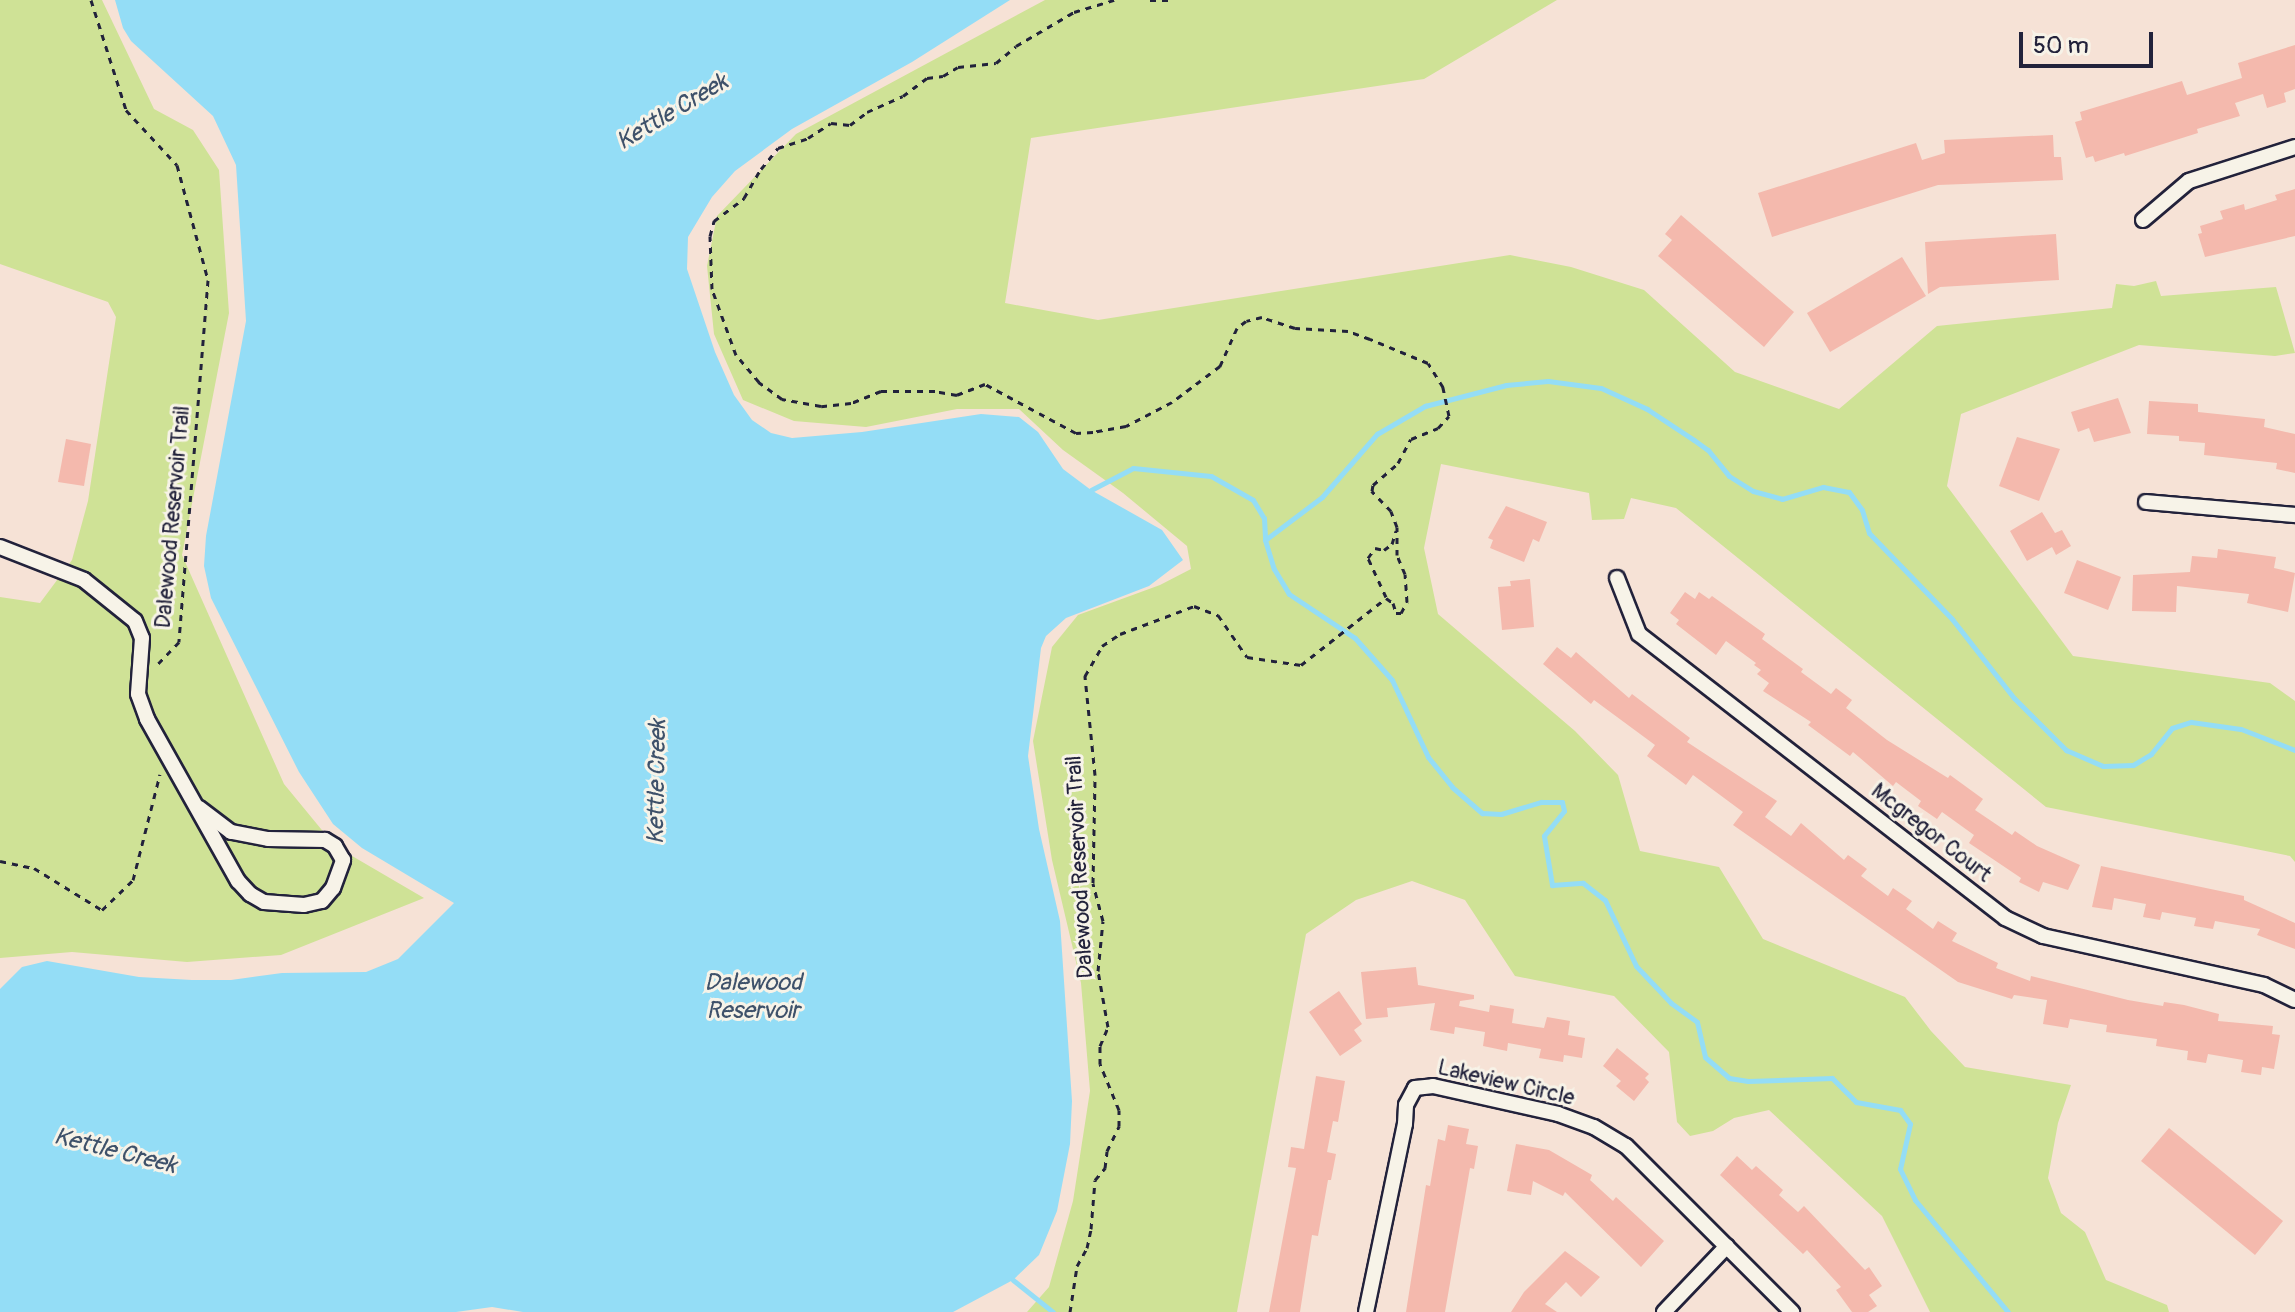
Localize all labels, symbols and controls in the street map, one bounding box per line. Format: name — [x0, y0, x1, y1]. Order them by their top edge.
scale bar — [2023, 16, 2157, 66]
text: 50 m — [2033, 31, 2089, 60]
water label: Kettle Creek — [611, 67, 733, 157]
street label: Dalewood Reservoir Trail — [150, 405, 196, 629]
water label: Kettle Creek — [642, 719, 672, 845]
street label: Dalewood Reservoir Trail — [1061, 755, 1099, 979]
street label: Mcgregor Court — [1866, 778, 1996, 888]
water label: Dalewood Reservoir — [704, 969, 802, 1025]
street label: Lakeview Circle — [1435, 1054, 1577, 1112]
water label: Kettle Creek — [51, 1122, 179, 1180]

